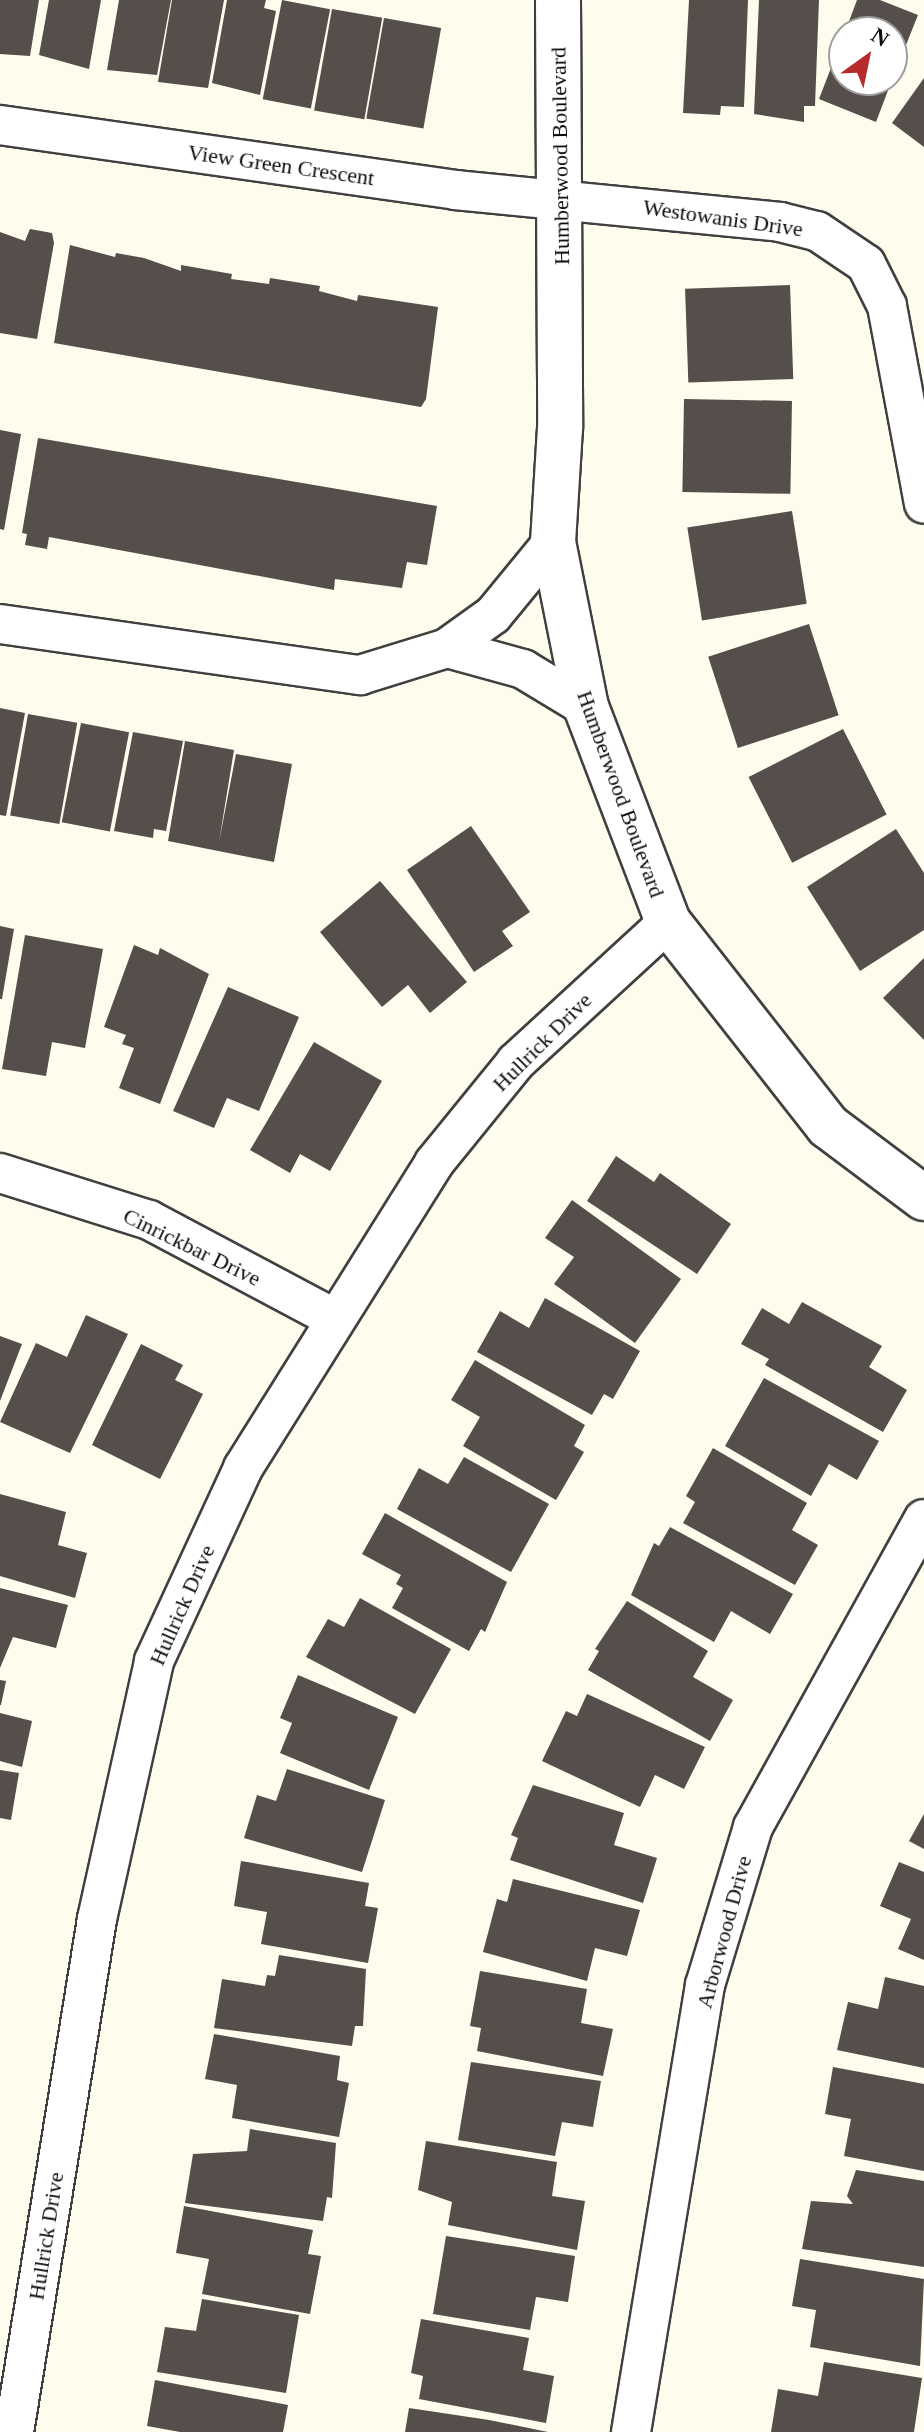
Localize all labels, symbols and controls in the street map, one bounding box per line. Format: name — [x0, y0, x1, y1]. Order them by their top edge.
north arrow — [828, 16, 908, 96]
text: N — [867, 22, 894, 52]
street label: Humberwood Boulevard — [545, 47, 575, 265]
street label: View Green Crescent — [186, 139, 376, 191]
street label: Westowanis Drive — [641, 194, 805, 242]
street label: Humberwood Boulevard — [571, 687, 671, 901]
street label: Hullrick Drive — [487, 987, 597, 1097]
street label: Cinrickbar Drive — [119, 1202, 265, 1292]
street label: Hullrick Drive — [144, 1541, 220, 1669]
street label: Arborwood Drive — [691, 1853, 757, 2011]
street label: Hullrick Drive — [23, 2170, 69, 2302]

